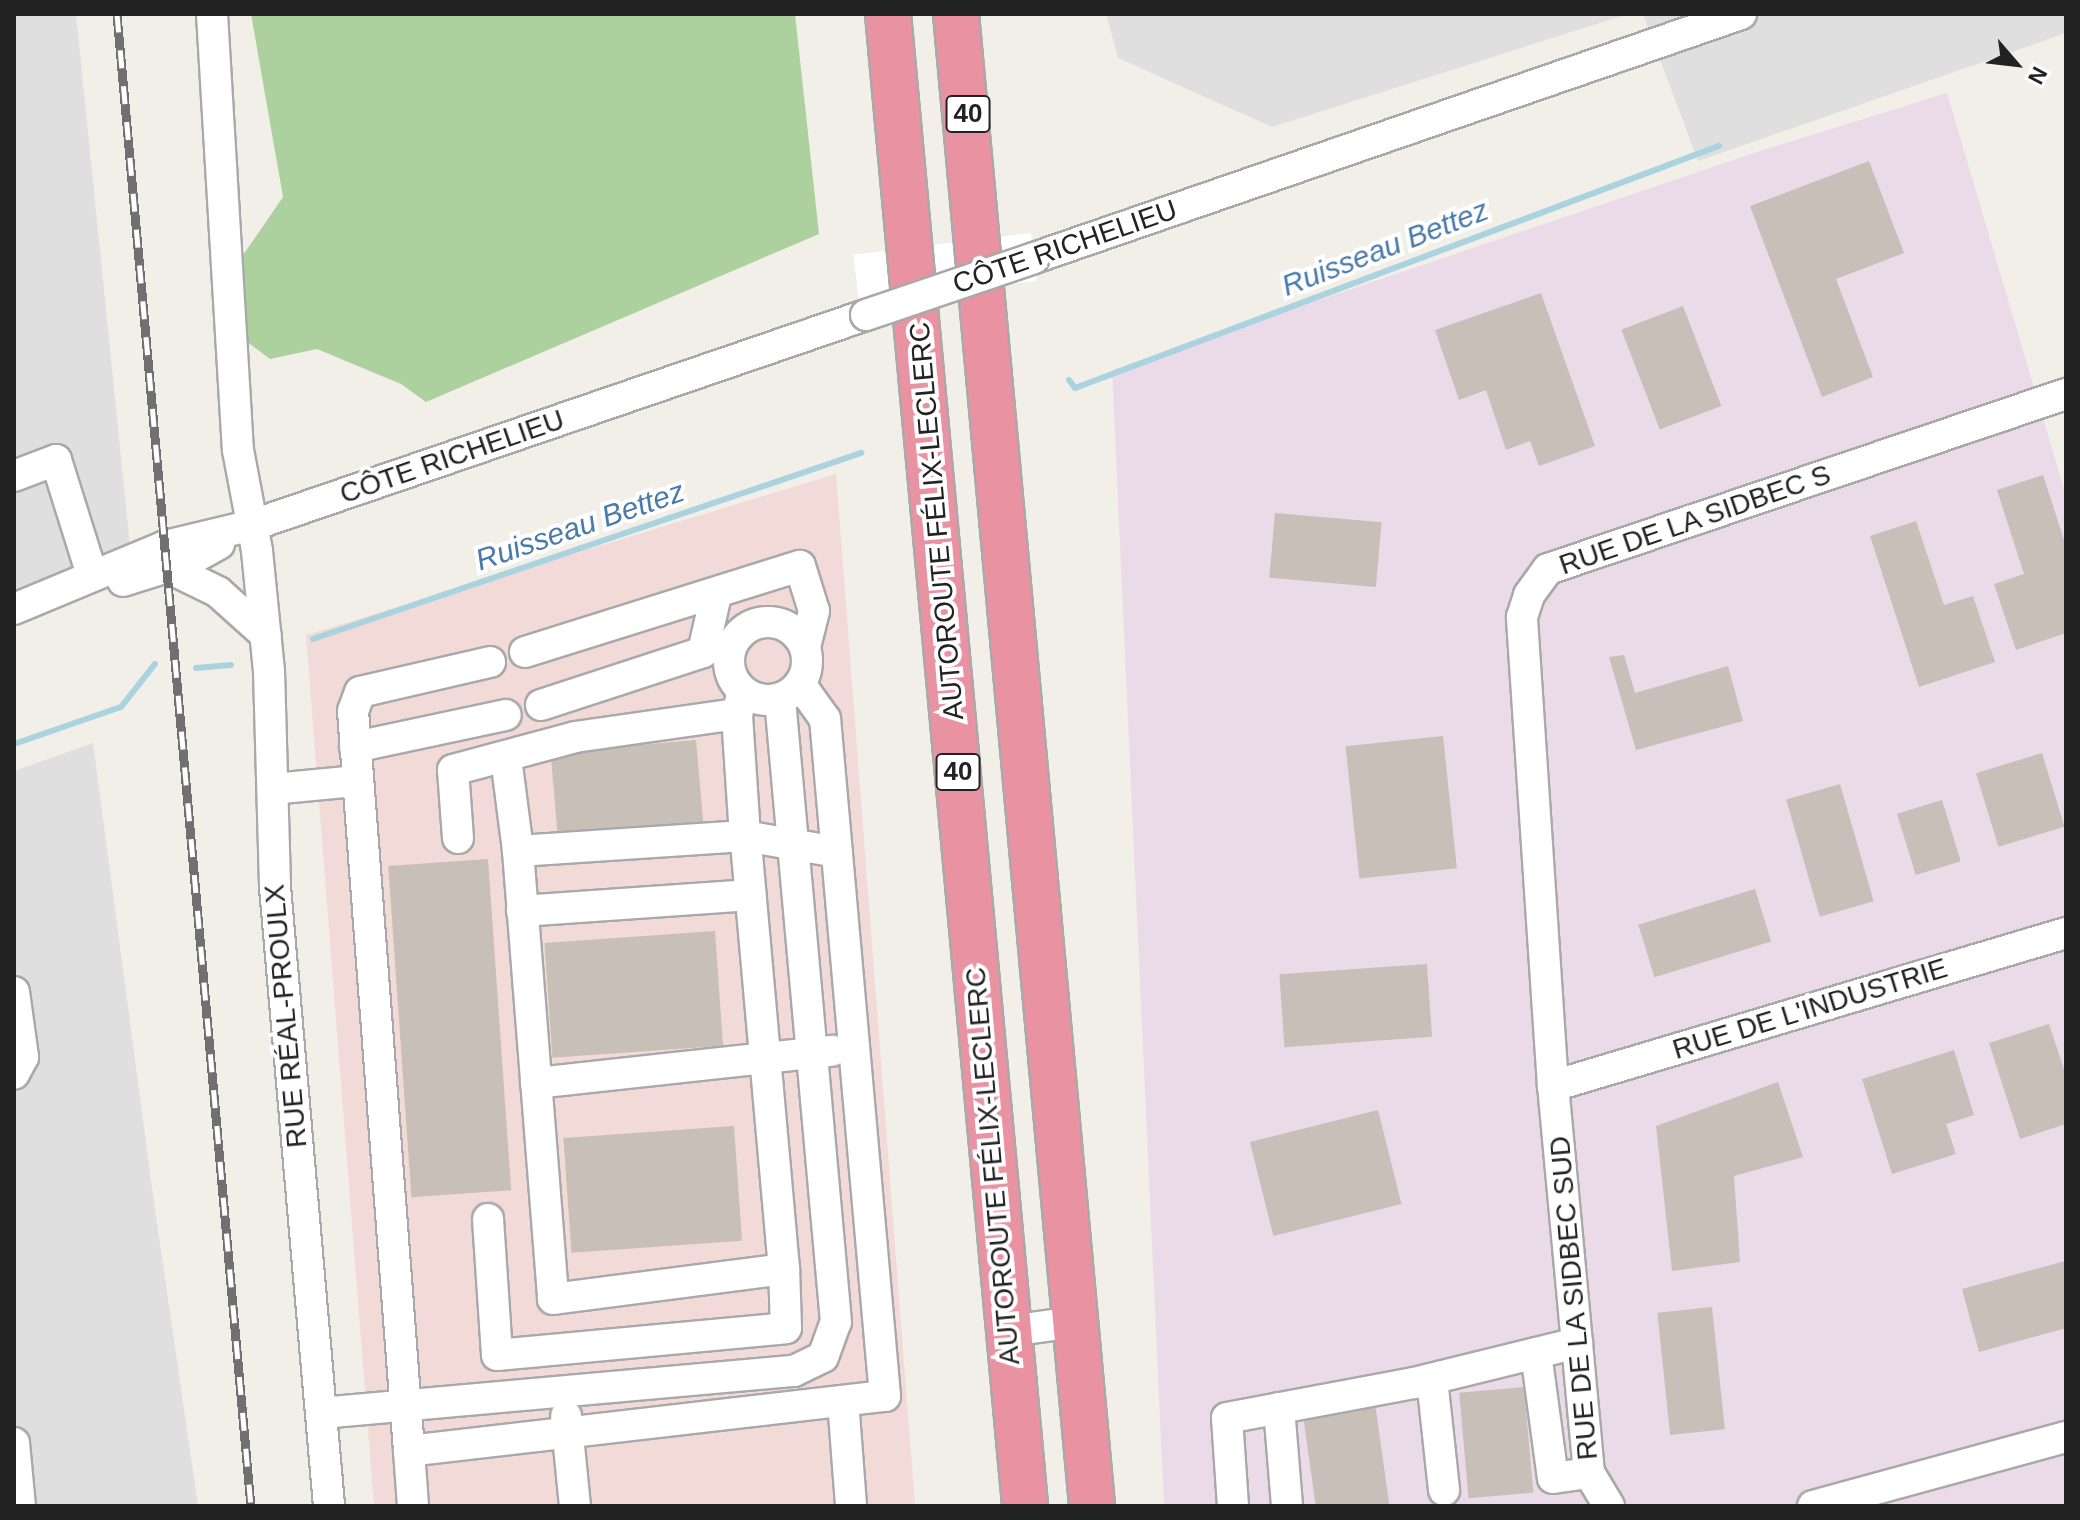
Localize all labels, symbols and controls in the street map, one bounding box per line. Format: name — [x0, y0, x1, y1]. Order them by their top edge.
north arrow — [1976, 24, 2056, 104]
text: N — [2023, 63, 2052, 88]
road number: 40 — [944, 92, 992, 136]
water label: Ruisseau Bettez — [1277, 192, 1493, 304]
street label: CÔTE RICHELIEU — [948, 193, 1182, 301]
street label: AUTOROUTE FÉLIX-LECLERC — [903, 321, 971, 721]
street label: CÔTE RICHELIEU — [335, 403, 569, 511]
street label: RUE DE LA SIDBEC S — [1554, 458, 1836, 582]
water label: Ruisseau Bettez — [471, 473, 689, 579]
road number: 40 — [934, 750, 982, 794]
street label: RUE RÉAL-PROULX — [258, 883, 314, 1149]
street label: RUE DE L'INDUSTRIE — [1669, 951, 1951, 1067]
street label: AUTOROUTE FÉLIX-LECLERC — [959, 966, 1027, 1366]
street label: RUE DE LA SIDBEC SUD — [1543, 1134, 1605, 1462]

